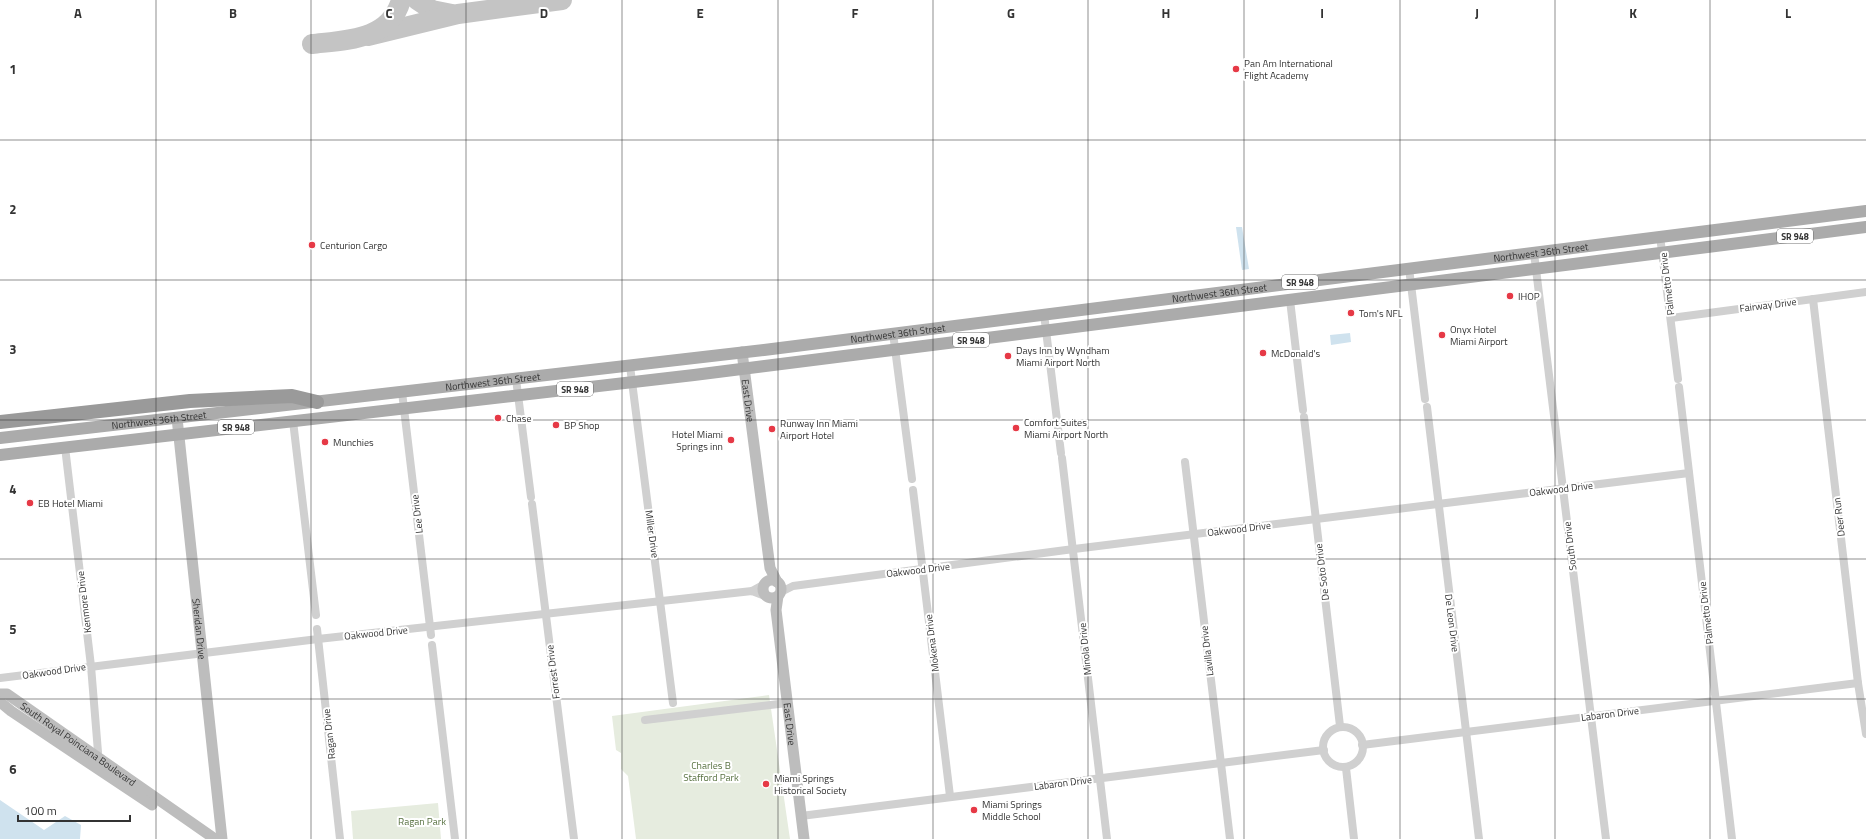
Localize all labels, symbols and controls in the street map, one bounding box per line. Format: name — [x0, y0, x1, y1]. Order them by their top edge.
text: A — [74, 3, 82, 23]
text: B — [229, 3, 237, 23]
text: C — [385, 3, 393, 23]
text: D — [540, 3, 548, 23]
text: E — [696, 3, 704, 23]
text: F — [852, 3, 859, 23]
text: G — [1007, 3, 1015, 23]
text: H — [1162, 3, 1170, 23]
text: I — [1320, 3, 1324, 23]
text: J — [1475, 3, 1479, 23]
text: K — [1629, 3, 1637, 23]
text: L — [1785, 3, 1791, 23]
place label: Pan Am International Flight Academy — [1244, 56, 1333, 83]
text: 1 — [9, 59, 17, 79]
marker: Pan Am International Flight Academy — [1231, 64, 1241, 74]
text: 2 — [9, 199, 17, 219]
road number: SR 948 — [1777, 229, 1813, 243]
place label: Centurion Cargo — [320, 238, 387, 253]
street label: Northwest 36th Street — [1492, 239, 1590, 265]
marker: Centurion Cargo — [307, 240, 317, 250]
street label: Palmetto Drive — [1656, 252, 1678, 316]
road number: SR 948 — [1282, 275, 1318, 289]
street label: Northwest 36th Street — [1171, 279, 1268, 306]
place label: IHOP — [1518, 289, 1540, 304]
marker: IHOP — [1505, 291, 1515, 301]
street label: Fairway Drive — [1739, 294, 1797, 316]
place label: Tom's NFL — [1359, 306, 1403, 321]
marker: Tom's NFL — [1346, 308, 1356, 318]
street label: Northwest 36th Street — [850, 320, 947, 347]
place label: Onyx Hotel Miami Airport — [1450, 322, 1508, 349]
marker: Onyx Hotel Miami Airport — [1437, 330, 1447, 340]
road number: SR 948 — [953, 333, 989, 347]
text: 3 — [9, 339, 17, 359]
place label: Days Inn by Wyndham Miami Airport North — [1016, 343, 1110, 370]
place label: McDonald's — [1271, 346, 1320, 361]
marker: McDonald's — [1258, 348, 1268, 358]
marker: Days Inn by Wyndham Miami Airport North — [1003, 351, 1013, 361]
street label: Northwest 36th Street — [444, 368, 542, 394]
street label: East Drive — [738, 378, 758, 423]
road number: SR 948 — [557, 382, 593, 396]
street label: Northwest 36th Street — [111, 407, 208, 433]
place label: Chase — [506, 411, 532, 426]
marker: Chase — [493, 413, 503, 423]
place label: Comfort Suites Miami Airport North — [1024, 415, 1108, 442]
place label: Runway Inn Miami Airport Hotel — [780, 416, 858, 443]
place label: BP Shop — [564, 418, 600, 433]
road number: SR 948 — [218, 420, 254, 434]
marker: BP Shop — [551, 420, 561, 430]
marker: Comfort Suites Miami Airport North — [1011, 423, 1021, 433]
marker: Runway Inn Miami Airport Hotel — [767, 424, 777, 434]
place label: Hotel Miami Springs inn — [672, 427, 723, 454]
place label: Munchies — [333, 435, 374, 450]
marker: Hotel Miami Springs inn — [726, 435, 736, 445]
marker: Munchies — [320, 437, 330, 447]
street label: Oakwood Drive — [1528, 478, 1594, 500]
text: 4 — [9, 479, 17, 499]
street label: Lee Drive — [407, 494, 427, 534]
place label: EB Hotel Miami — [38, 496, 103, 511]
street label: Deer Run — [1829, 497, 1849, 537]
marker: EB Hotel Miami — [25, 498, 35, 508]
street label: Miller Drive — [641, 509, 663, 559]
street label: Oakwood Drive — [1206, 518, 1272, 540]
street label: South Drive — [1560, 521, 1580, 571]
street label: De Soto Drive — [1311, 543, 1333, 601]
street label: Oakwood Drive — [885, 559, 951, 581]
street label: Kenmore Drive — [73, 570, 95, 634]
street label: Palmetto Drive — [1695, 581, 1717, 645]
street label: De Leon Drive — [1441, 593, 1463, 653]
street label: Sheridan Drive — [189, 598, 210, 660]
street label: Mokena Drive — [921, 613, 943, 673]
text: 5 — [9, 619, 17, 639]
street label: Oakwood Drive — [343, 622, 409, 644]
street label: Minola Drive — [1075, 622, 1095, 676]
street label: Lavilla Drive — [1196, 625, 1218, 677]
street label: Forrest Drive — [542, 644, 564, 700]
street label: Oakwood Drive — [21, 659, 87, 683]
street label: South Royal Poinciana Boulevard — [17, 698, 139, 789]
street label: East Drive — [780, 702, 800, 746]
street label: Labaron Drive — [1580, 703, 1640, 725]
street label: Ragan Drive — [319, 708, 339, 760]
park label: Charles B Stafford Park — [683, 758, 739, 785]
text: 6 — [9, 759, 17, 779]
place label: Miami Springs Historical Society — [774, 771, 847, 798]
street label: Labaron Drive — [1033, 772, 1093, 794]
marker: Miami Springs Historical Society — [761, 779, 771, 789]
scale bar — [18, 797, 130, 823]
place label: Miami Springs Middle School — [982, 797, 1042, 824]
text: 100 m — [24, 801, 57, 820]
marker: Miami Springs Middle School — [969, 805, 979, 815]
park label: Ragan Park — [398, 814, 446, 829]

